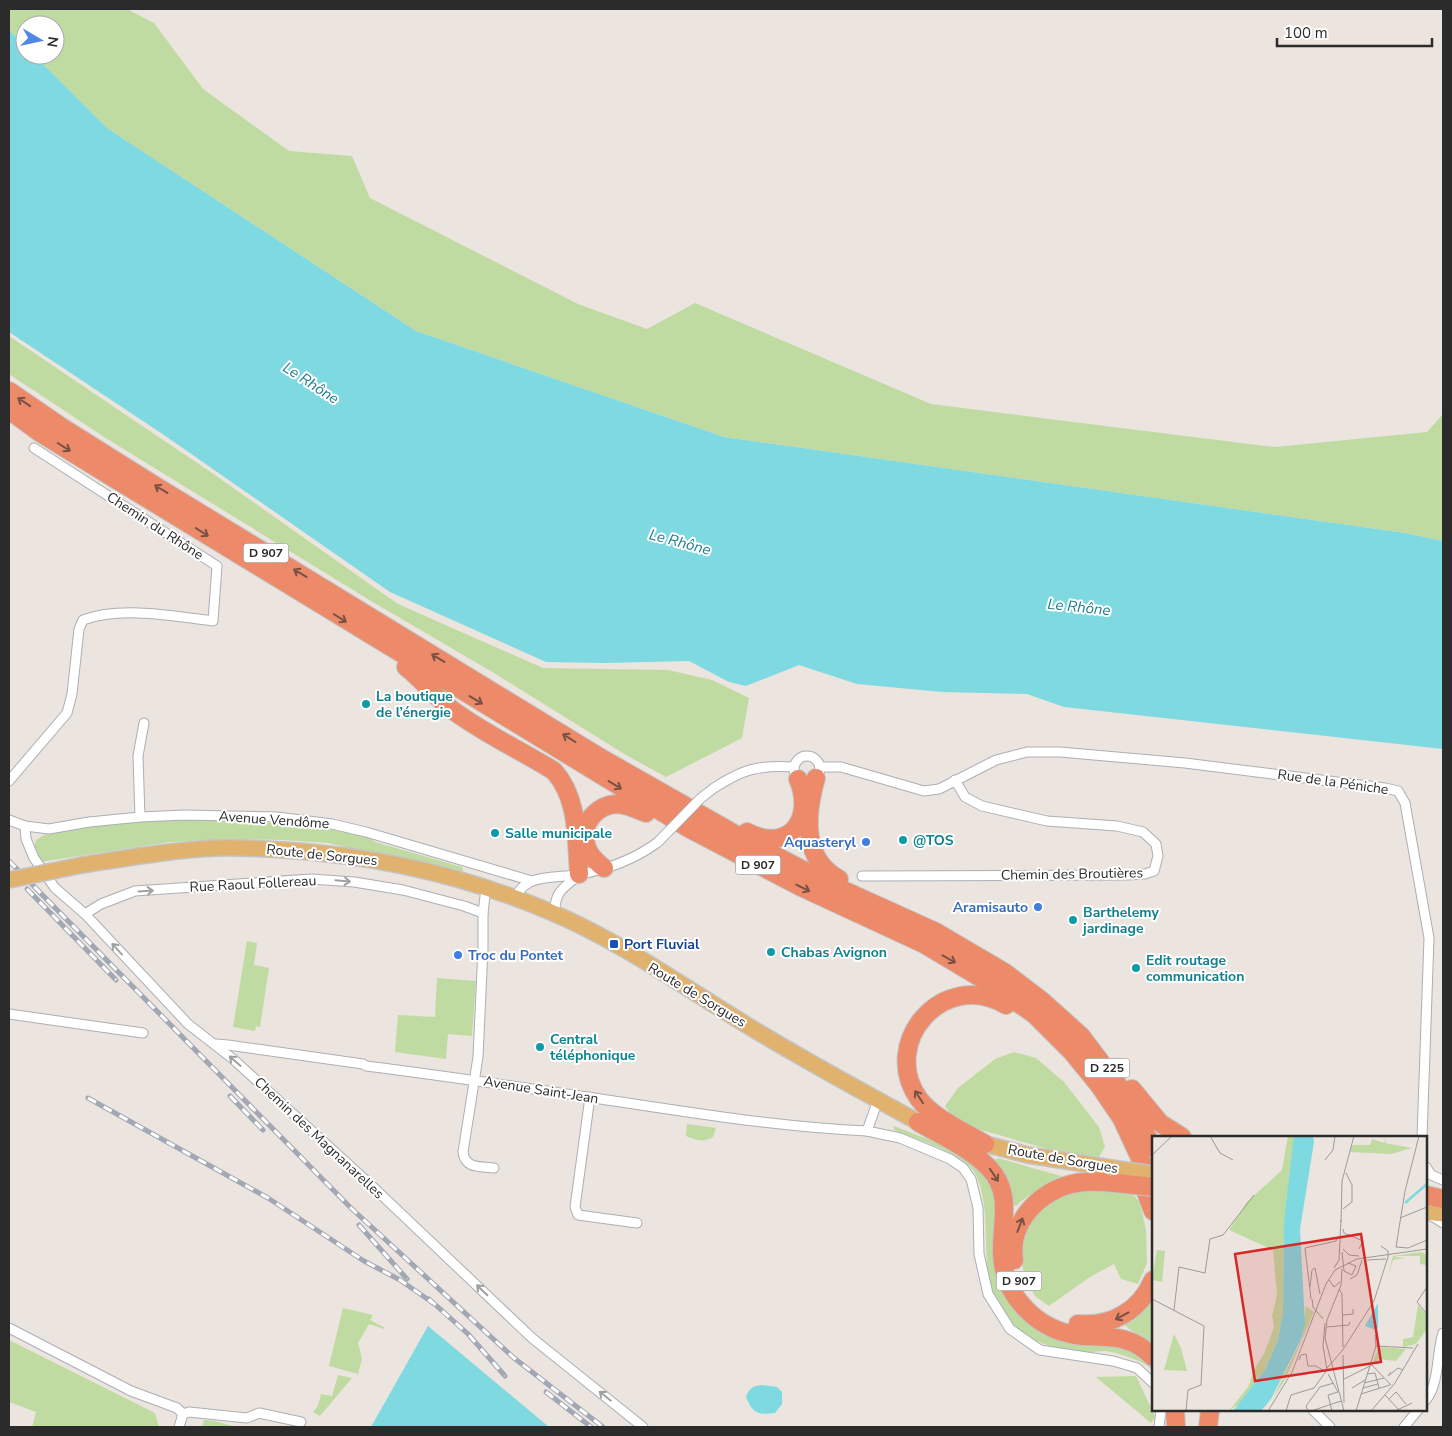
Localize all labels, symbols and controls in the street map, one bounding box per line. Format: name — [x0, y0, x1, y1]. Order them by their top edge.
north arrow — [15, 15, 65, 65]
scale bar — [1277, 15, 1432, 47]
text: 100 m — [1284, 23, 1328, 43]
text: N — [42, 35, 63, 49]
water label: Le Rhône — [279, 357, 343, 409]
one-way arrow — [17, 397, 31, 407]
one-way arrow — [56, 443, 70, 453]
one-way arrow — [154, 483, 168, 493]
street label: Chemin du Rhône — [103, 488, 207, 564]
water label: Le Rhône — [647, 524, 713, 560]
one-way arrow — [195, 528, 209, 538]
road number: D 907 — [244, 544, 288, 562]
one-way arrow — [293, 568, 307, 578]
water label: Le Rhône — [1046, 594, 1112, 620]
one-way arrow — [333, 613, 347, 623]
one-way arrow — [432, 652, 446, 662]
place label: La boutique de l’énergie — [376, 687, 453, 722]
one-way arrow — [469, 695, 483, 705]
marker: La boutique de l’énergie — [360, 698, 372, 710]
one-way arrow — [562, 732, 576, 742]
street label: Rue de la Péniche — [1276, 765, 1390, 799]
one-way arrow — [607, 780, 621, 790]
street label: Avenue Vendôme — [218, 807, 330, 833]
place label: Salle municipale — [505, 824, 612, 843]
marker: Salle municipale — [489, 827, 501, 839]
place label: @TOS — [913, 831, 954, 850]
place label: Aquasteryl — [784, 833, 857, 852]
marker: @TOS — [897, 834, 909, 846]
marker: Aquasteryl — [860, 836, 872, 848]
street label: Route de Sorgues — [266, 840, 379, 870]
road number: D 907 — [736, 856, 780, 874]
street label: Chemin des Broutières — [1001, 863, 1144, 885]
street label: Rue Raoul Follereau — [189, 871, 317, 897]
one-way arrow — [334, 877, 350, 886]
one-way arrow — [795, 883, 810, 893]
one-way arrow — [137, 886, 153, 895]
place label: Aramisauto — [953, 898, 1028, 917]
marker: Aramisauto — [1032, 901, 1044, 913]
place label: Barthelemy jardinage — [1082, 903, 1160, 938]
marker: Barthelemy jardinage — [1067, 914, 1079, 926]
place label: Port Fluvial — [624, 935, 700, 954]
marker: Port Fluvial — [608, 938, 620, 950]
one-way arrow — [111, 943, 123, 956]
place label: Chabas Avignon — [781, 943, 887, 962]
place label: Troc du Pontet — [468, 946, 564, 965]
marker: Chabas Avignon — [765, 946, 777, 958]
marker: Troc du Pontet — [452, 949, 464, 961]
place label: Edit routage communication — [1146, 951, 1244, 986]
one-way arrow — [942, 954, 956, 964]
street label: Route de Sorgues — [644, 958, 750, 1032]
marker: Edit routage communication — [1130, 962, 1142, 974]
place label: Central téléphonique — [550, 1030, 636, 1065]
marker: Central téléphonique — [534, 1041, 546, 1053]
one-way arrow — [228, 1055, 241, 1066]
road number: D 225 — [1084, 1058, 1130, 1078]
street label: Avenue Saint-Jean — [482, 1072, 600, 1108]
street label: Chemin des Magnanarelles — [250, 1073, 388, 1203]
one-way arrow — [914, 1090, 924, 1104]
inset map — [1152, 1136, 1427, 1411]
street label: Route de Sorgues — [1006, 1140, 1120, 1178]
one-way arrow — [989, 1168, 999, 1182]
one-way arrow — [1016, 1218, 1025, 1233]
road number: D 907 — [996, 1272, 1042, 1290]
one-way arrow — [476, 1284, 488, 1296]
one-way arrow — [1115, 1311, 1130, 1321]
one-way arrow — [599, 1391, 612, 1402]

